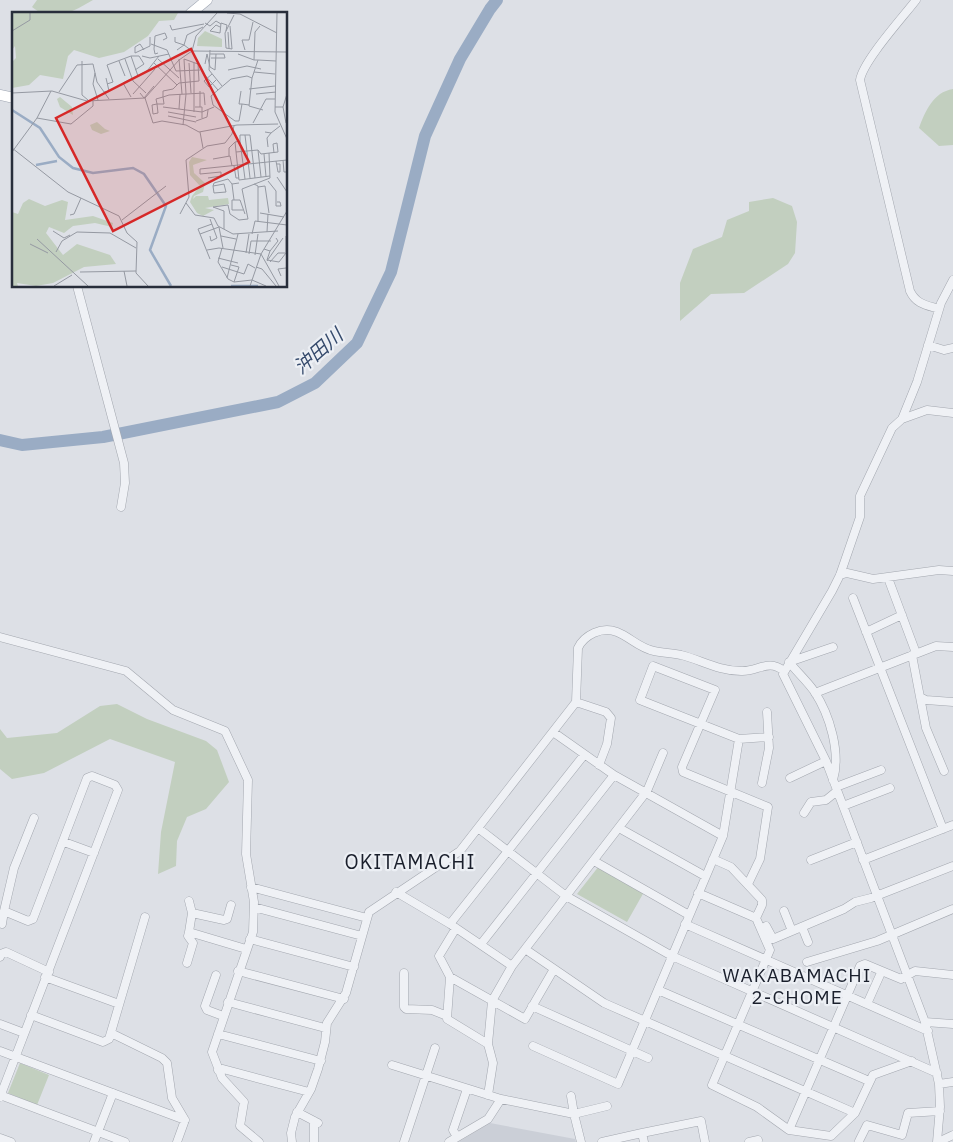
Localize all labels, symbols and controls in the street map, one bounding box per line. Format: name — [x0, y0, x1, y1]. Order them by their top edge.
inset map — [12, 12, 288, 288]
water label: 沖田川 — [289, 322, 349, 379]
district label: OKITAMACHI — [345, 848, 475, 875]
district label: WAKABAMACHI 2-CHOME — [723, 963, 871, 1009]

